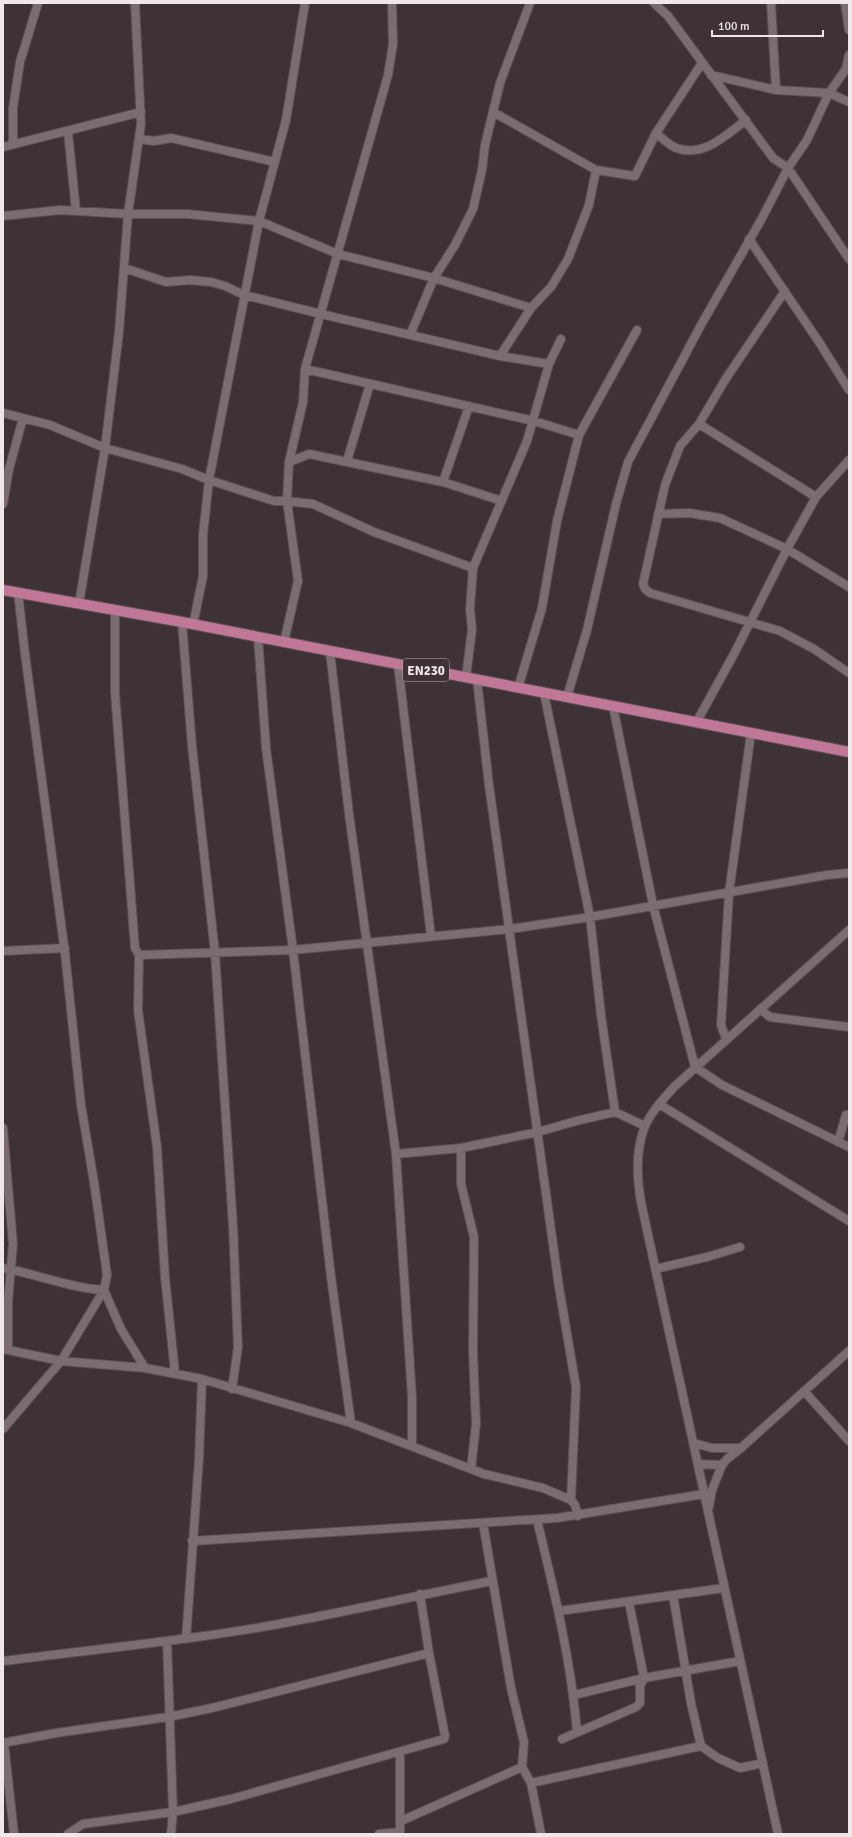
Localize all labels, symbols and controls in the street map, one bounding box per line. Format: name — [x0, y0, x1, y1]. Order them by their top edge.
scale bar — [712, 12, 823, 38]
text: 100 m — [718, 19, 750, 34]
road number: EN230 — [403, 659, 449, 681]

